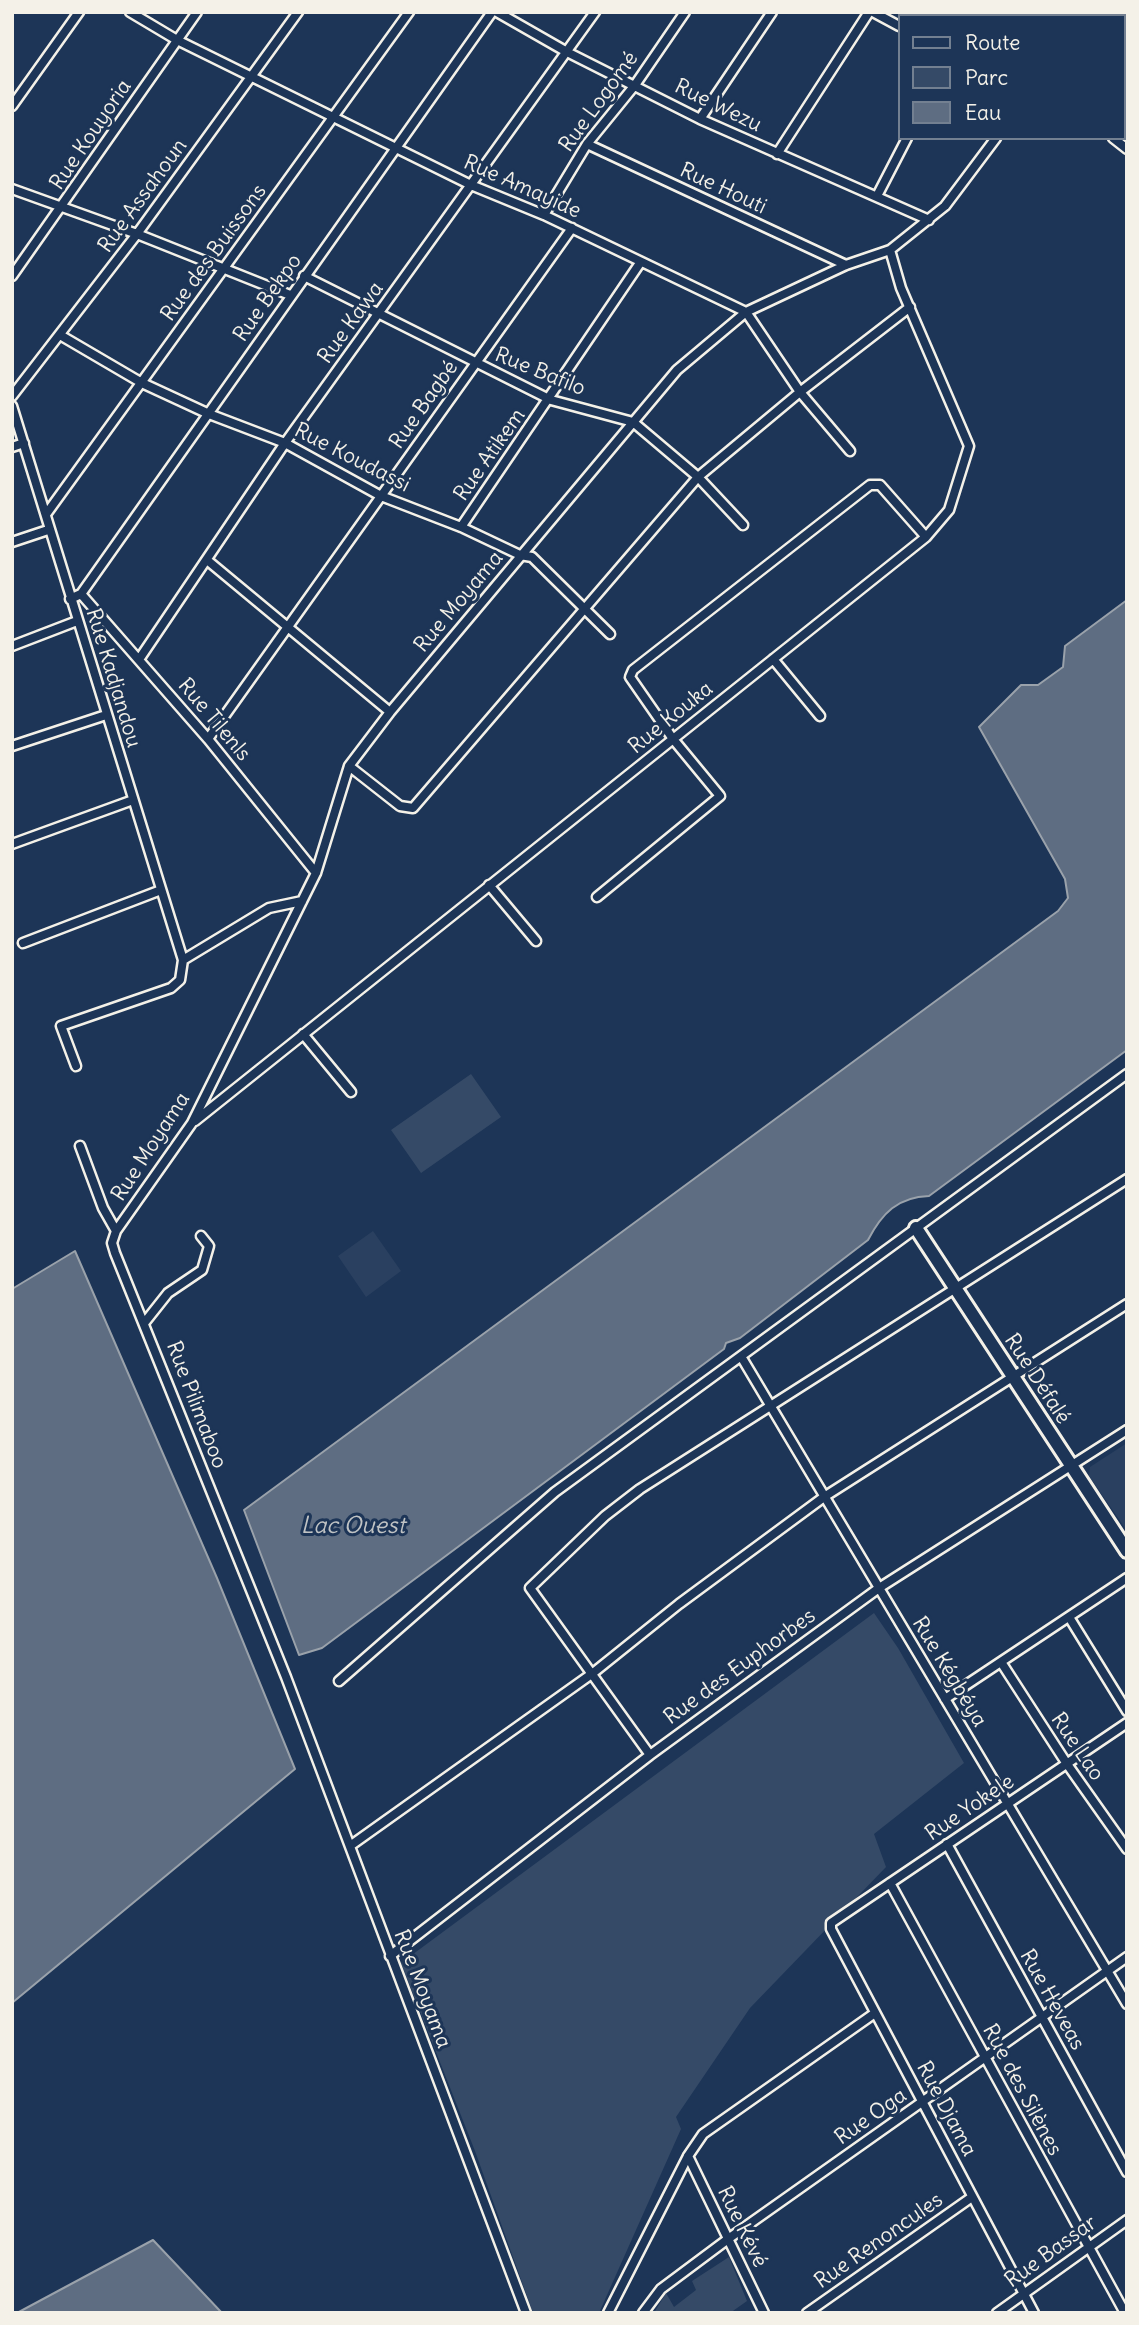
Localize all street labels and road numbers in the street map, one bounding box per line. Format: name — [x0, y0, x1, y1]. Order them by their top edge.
street label: Rue Logomé — [554, 47, 644, 157]
street label: Rue Wezu — [670, 74, 766, 138]
street label: Rue Kouyoria — [45, 75, 137, 195]
street label: Rue Assahoun — [93, 134, 193, 258]
street label: Rue Amayide — [459, 150, 585, 224]
street label: Rue Houti — [676, 158, 770, 220]
street label: Rue des Buissons — [156, 180, 272, 326]
street label: Rue Bekpo — [229, 249, 307, 347]
street label: Rue Kawa — [313, 277, 389, 369]
street label: Rue Bafilo — [491, 342, 589, 402]
street label: Rue Bagbé — [384, 356, 464, 454]
street label: Rue Atikem — [449, 404, 531, 506]
street label: Rue Koudassi — [290, 418, 414, 498]
street label: Rue Moyama — [409, 546, 509, 658]
street label: Rue Kadjandou — [80, 605, 146, 751]
street label: Rue Tilenls — [172, 674, 256, 766]
street label: Rue Kouka — [624, 676, 718, 760]
street label: Rue Moyama — [106, 1088, 196, 1206]
street label: Rue Défalé — [999, 1329, 1075, 1429]
street label: Rue Pilimaboo — [160, 1338, 232, 1472]
street label: Rue des Euphorbes — [659, 1604, 821, 1730]
street label: Rue Kégbéya — [906, 1612, 992, 1732]
street label: Rue Lao — [1045, 1708, 1109, 1786]
street label: Rue Yokele — [921, 1769, 1019, 1847]
street label: Rue Moyama — [388, 1926, 456, 2052]
street label: Rue Heveas — [1014, 1945, 1090, 2055]
street label: Rue des Silènes — [977, 2020, 1067, 2160]
street label: Rue Djama — [911, 2057, 981, 2161]
street label: Rue Oga — [830, 2083, 912, 2151]
street label: Rue Kévé — [712, 2182, 772, 2272]
street label: Rue Renoncules — [810, 2187, 948, 2295]
street label: Rue Bassar — [1000, 2210, 1102, 2294]

